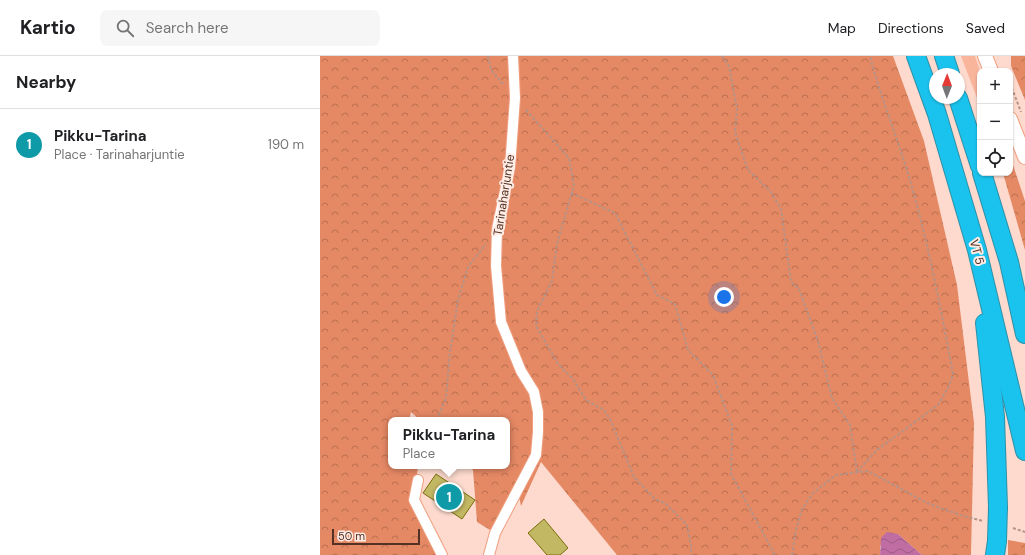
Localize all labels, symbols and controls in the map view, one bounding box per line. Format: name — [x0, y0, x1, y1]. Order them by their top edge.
search box — [100, 10, 380, 46]
text: Kartio — [20, 15, 76, 40]
icon: search — [114, 17, 136, 39]
text: Search here — [146, 18, 228, 38]
text: Map — [828, 19, 856, 37]
text: Directions — [878, 19, 944, 37]
text: Saved — [966, 19, 1005, 37]
north arrow — [929, 68, 965, 104]
map controls — [977, 68, 1013, 176]
button: + — [977, 68, 1013, 104]
text: Nearby — [16, 71, 76, 93]
button: − — [977, 104, 1013, 140]
text: Pikku-Tarina — [54, 126, 147, 146]
text: 1 — [27, 136, 31, 153]
text: 190 m — [268, 136, 304, 153]
button: locate — [977, 140, 1013, 176]
text: Place · Tarinaharjuntie — [54, 146, 185, 163]
street label: Tarinaharjuntie — [490, 153, 518, 237]
street label: VT 5 — [966, 238, 988, 266]
your location — [714, 287, 734, 307]
popup — [388, 417, 510, 469]
text: Pikku-Tarina — [403, 425, 495, 445]
text: Place — [403, 445, 435, 462]
pin: 1 — [436, 482, 462, 512]
scale bar — [332, 527, 420, 546]
text: 50 m — [338, 529, 365, 543]

